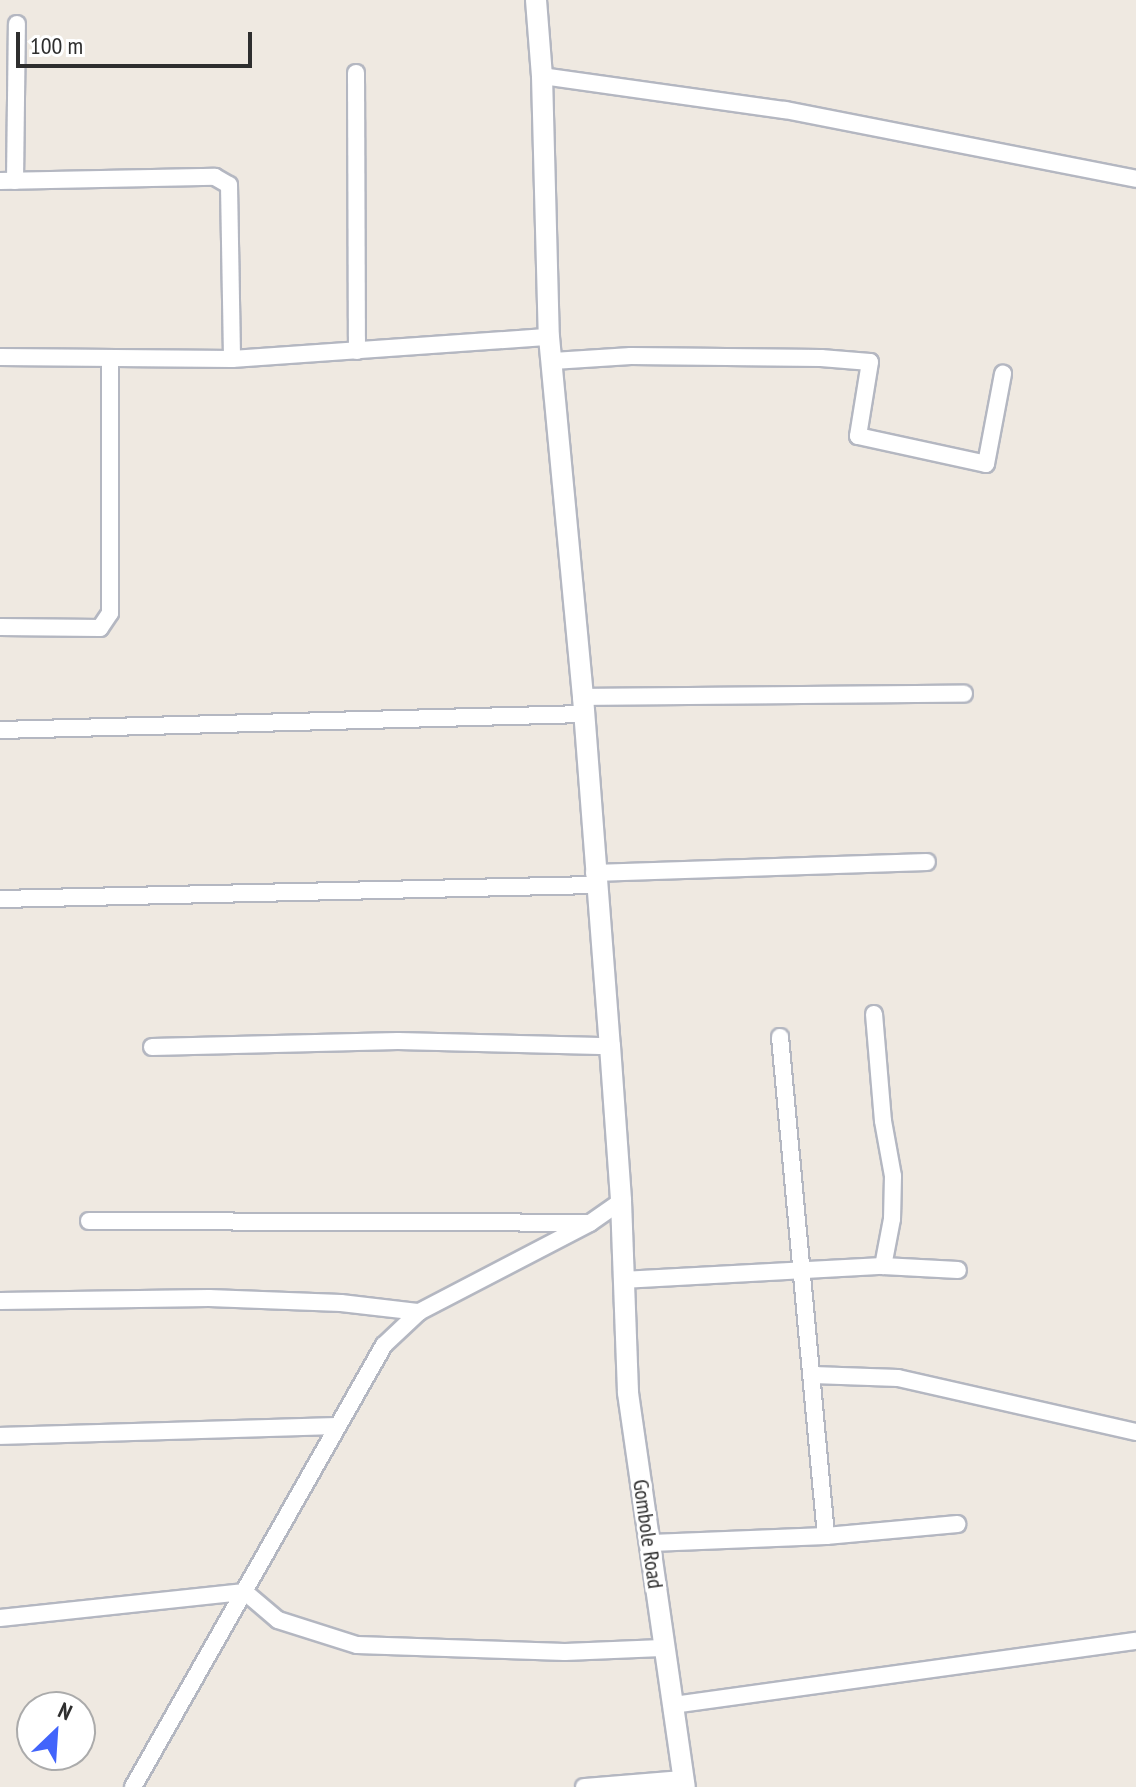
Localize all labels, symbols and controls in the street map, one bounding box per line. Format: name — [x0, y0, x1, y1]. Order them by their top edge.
scale bar — [20, 16, 256, 66]
text: 100 m — [30, 30, 83, 61]
street label: Gombole Road — [627, 1478, 669, 1590]
north arrow — [16, 1691, 96, 1771]
text: N — [54, 1696, 77, 1726]

